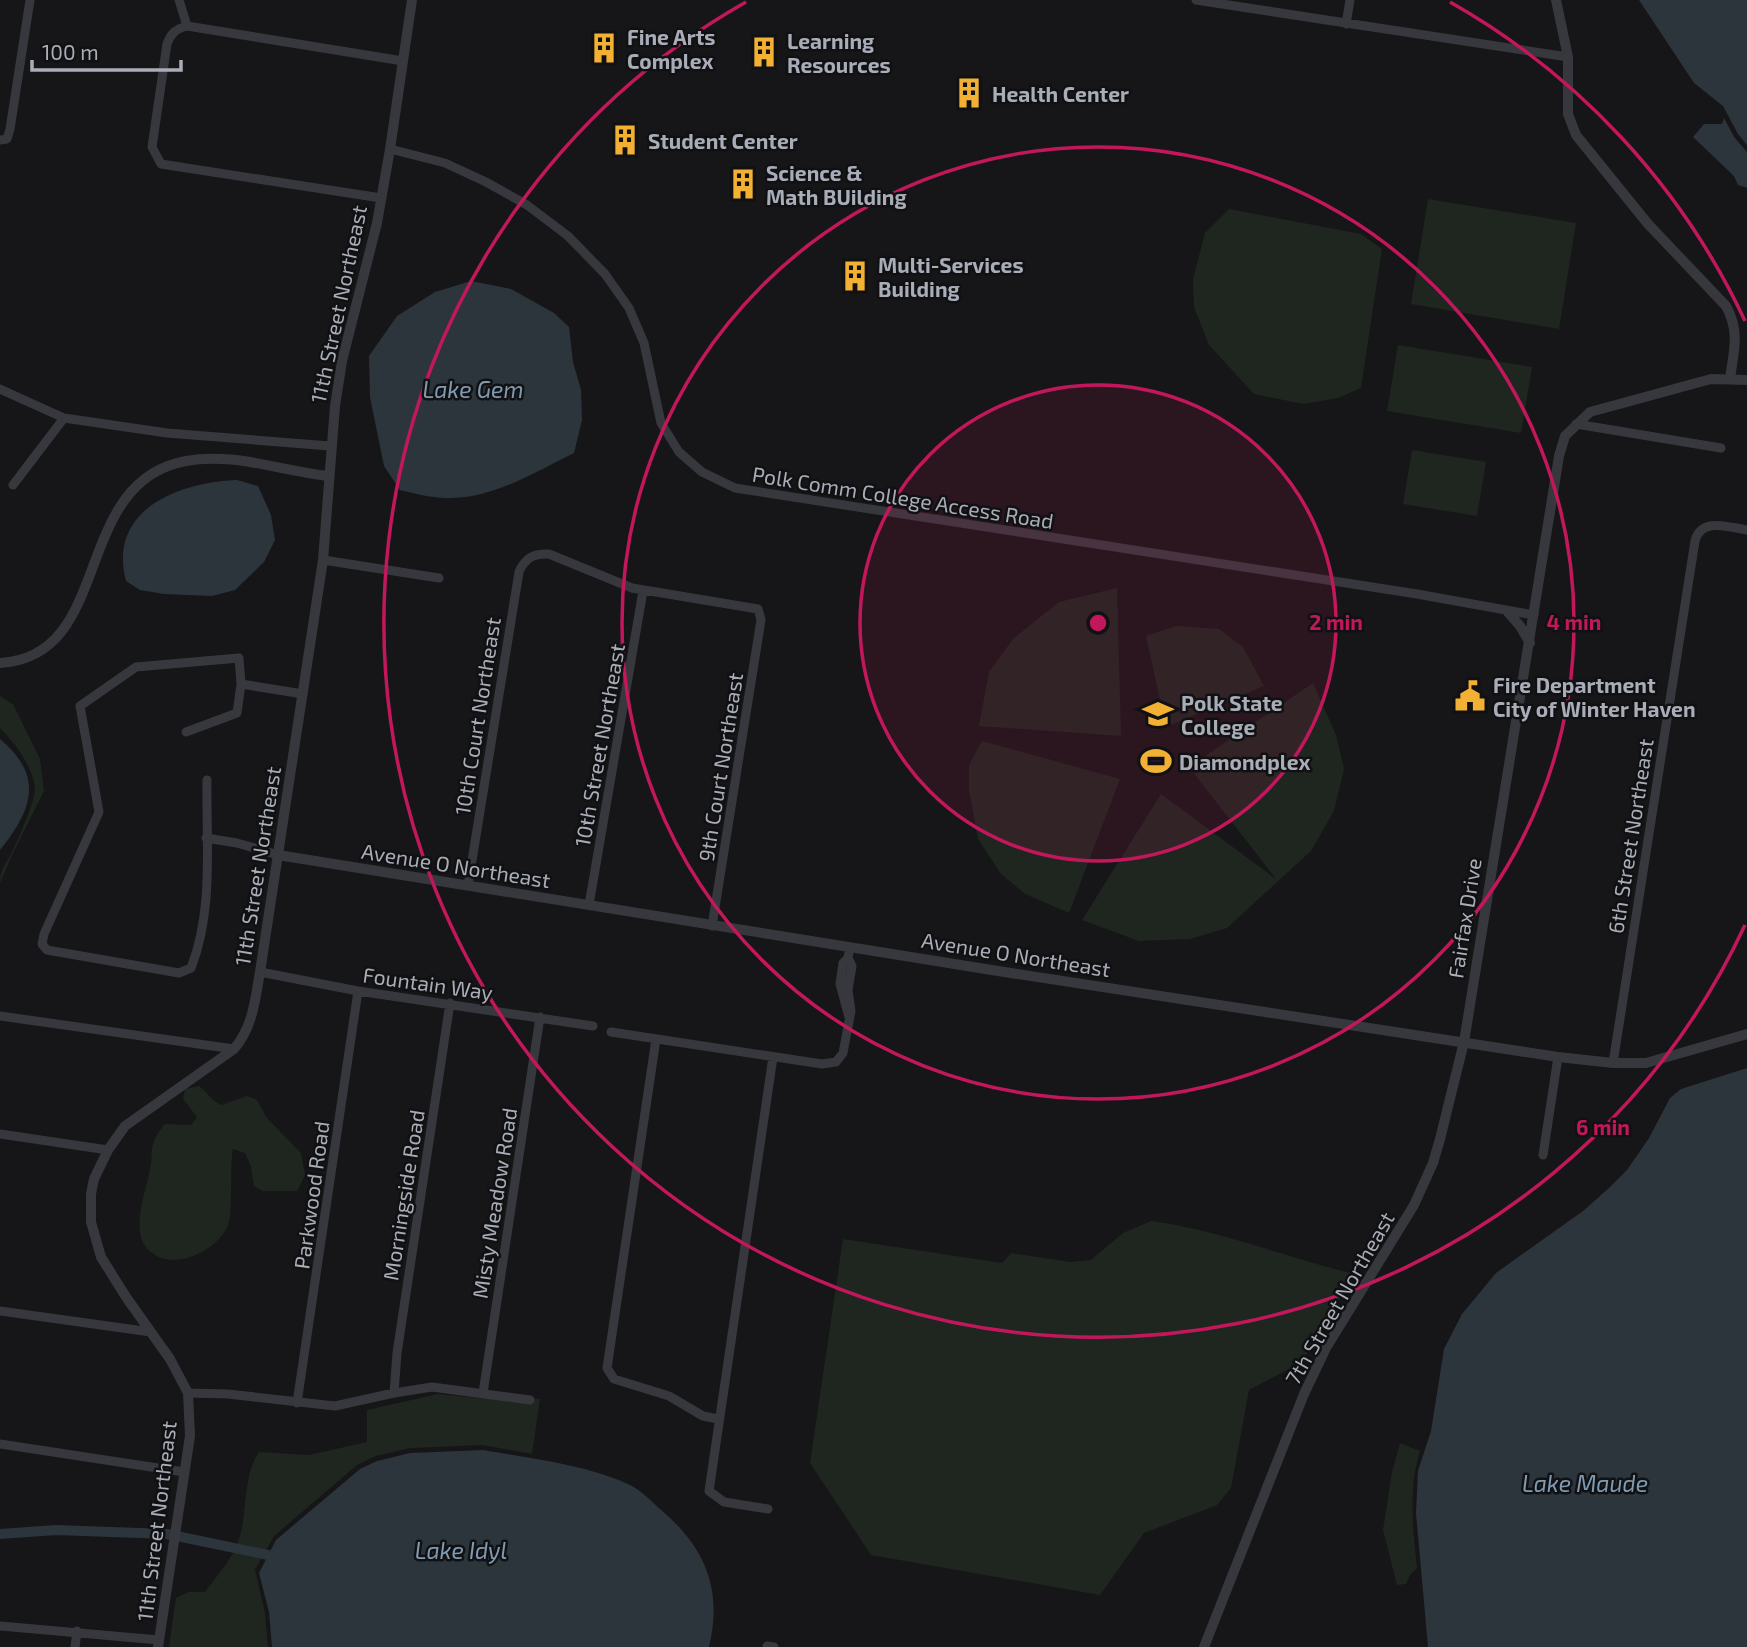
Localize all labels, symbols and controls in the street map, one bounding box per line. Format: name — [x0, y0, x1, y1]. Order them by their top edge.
place label: Fine Arts Complex — [627, 24, 715, 73]
scale bar — [32, 28, 180, 72]
place label: Learning Resources — [787, 28, 891, 77]
building icon: Fine Arts Complex — [587, 31, 621, 65]
building icon: Learning Resources — [747, 35, 781, 69]
text: 100 m — [42, 39, 99, 64]
building icon: Health Center — [952, 76, 986, 110]
place label: Health Center — [992, 81, 1129, 106]
building icon: Student Center — [608, 123, 642, 157]
place label: Student Center — [648, 128, 798, 153]
place label: Science & Math BUilding — [766, 160, 907, 209]
building icon: Science & Math BUilding — [726, 167, 760, 201]
street label: 11th Street Northeast — [305, 203, 371, 405]
place label: Multi-Services Building — [878, 252, 1024, 301]
building icon: Multi-Services Building — [838, 259, 872, 293]
water label: Lake Gem — [423, 375, 523, 403]
street label: Polk Comm College Access Road — [751, 461, 1055, 533]
text: 2 min — [1309, 609, 1363, 634]
text: 4 min — [1547, 609, 1601, 634]
centre of rings — [1086, 611, 1110, 635]
street label: 10th Court Northeast — [449, 615, 505, 817]
street label: 10th Street Northeast — [569, 642, 629, 848]
street label: 9th Court Northeast — [693, 671, 747, 863]
place label: Fire Department City of Winter Haven — [1493, 672, 1696, 722]
public building icon: Fire Department City of Winter Haven — [1453, 679, 1487, 713]
place label: Polk State College — [1181, 690, 1283, 739]
school or university icon: Polk State College — [1141, 697, 1175, 731]
street label: 6th Street Northeast — [1602, 737, 1658, 935]
sports icon: Diamondplex — [1139, 744, 1173, 778]
place label: Diamondplex — [1179, 749, 1310, 774]
street label: 11th Street Northeast — [229, 765, 285, 967]
street label: Avenue O Northeast — [360, 838, 552, 892]
street label: Fairfax Drive — [1442, 856, 1486, 980]
street label: Avenue O Northeast — [920, 927, 1112, 981]
street label: Fountain Way — [362, 962, 494, 1004]
street label: Misty Meadow Road — [467, 1106, 521, 1300]
street label: Morningside Road — [377, 1108, 429, 1282]
text: 6 min — [1576, 1114, 1630, 1139]
street label: Parkwood Road — [288, 1119, 334, 1271]
street label: 7th Street Northeast — [1279, 1207, 1399, 1389]
street label: 11th Street Northeast — [131, 1419, 181, 1623]
water label: Lake Maude — [1522, 1469, 1648, 1497]
water label: Lake Idyl — [415, 1536, 507, 1564]

